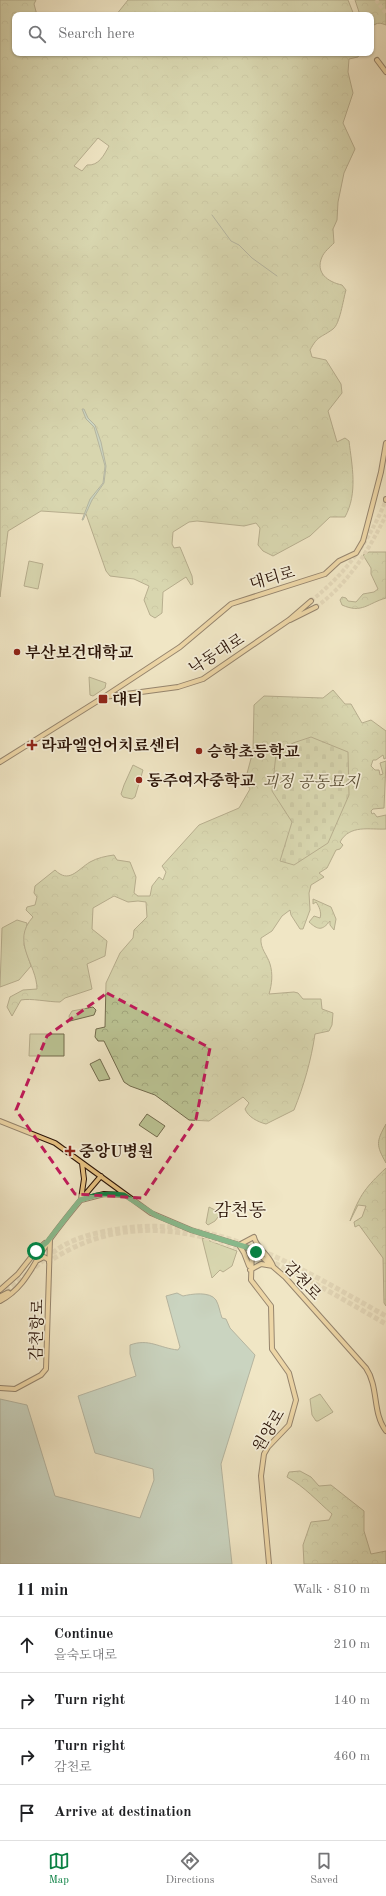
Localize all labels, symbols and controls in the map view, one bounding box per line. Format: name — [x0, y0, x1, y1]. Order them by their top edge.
search box — [12, 12, 374, 56]
icon: search — [26, 23, 48, 45]
text: Search here — [58, 27, 135, 42]
street label: 대티로 — [248, 564, 298, 593]
street label: 낙동대로 — [186, 630, 248, 678]
place label: 부산보건대학교 — [25, 643, 134, 662]
marker: 부산보건대학교 — [12, 647, 22, 657]
place label: 대티 — [112, 690, 143, 709]
marker: 대티 — [97, 693, 109, 705]
place label: 라파엘언어치료센터 — [41, 736, 180, 755]
marker: 라파엘언어치료센터 — [26, 739, 38, 751]
place label: 승학초등학교 — [207, 742, 300, 761]
marker: 승학초등학교 — [194, 746, 204, 756]
place label: 동주여자중학교 — [147, 771, 256, 790]
park label: 괴정 공동묘지 — [262, 773, 361, 791]
marker: 동주여자중학교 — [134, 775, 144, 785]
place label: 중앙U병원 — [79, 1142, 154, 1161]
marker: 중앙U병원 — [64, 1145, 76, 1157]
district label: 감천동 — [214, 1201, 266, 1220]
route start — [27, 1242, 45, 1260]
route end — [247, 1243, 265, 1261]
street label: 감천로 — [280, 1258, 324, 1304]
street label: 감천항로 — [28, 1298, 47, 1361]
street label: 원양로 — [250, 1406, 289, 1455]
text: 11 min — [16, 1582, 69, 1599]
text: Walk · 810 m — [293, 1583, 370, 1596]
text: Continue — [54, 1627, 113, 1642]
icon: ahead — [16, 1634, 38, 1656]
text: 210 m — [333, 1638, 370, 1651]
text: 을숙도대로 — [54, 1649, 117, 1662]
icon: right — [16, 1690, 38, 1712]
text: Turn right — [54, 1693, 125, 1708]
text: 140 m — [333, 1694, 370, 1707]
text: Turn right — [54, 1739, 125, 1754]
icon: right — [16, 1746, 38, 1768]
text: 460 m — [333, 1750, 370, 1763]
text: 감천로 — [54, 1761, 92, 1774]
icon: arrive — [16, 1802, 38, 1824]
text: Arrive at destination — [54, 1805, 192, 1820]
tab: Map — [48, 1850, 70, 1888]
tab: Directions — [166, 1850, 214, 1888]
tab: Saved — [310, 1850, 338, 1888]

